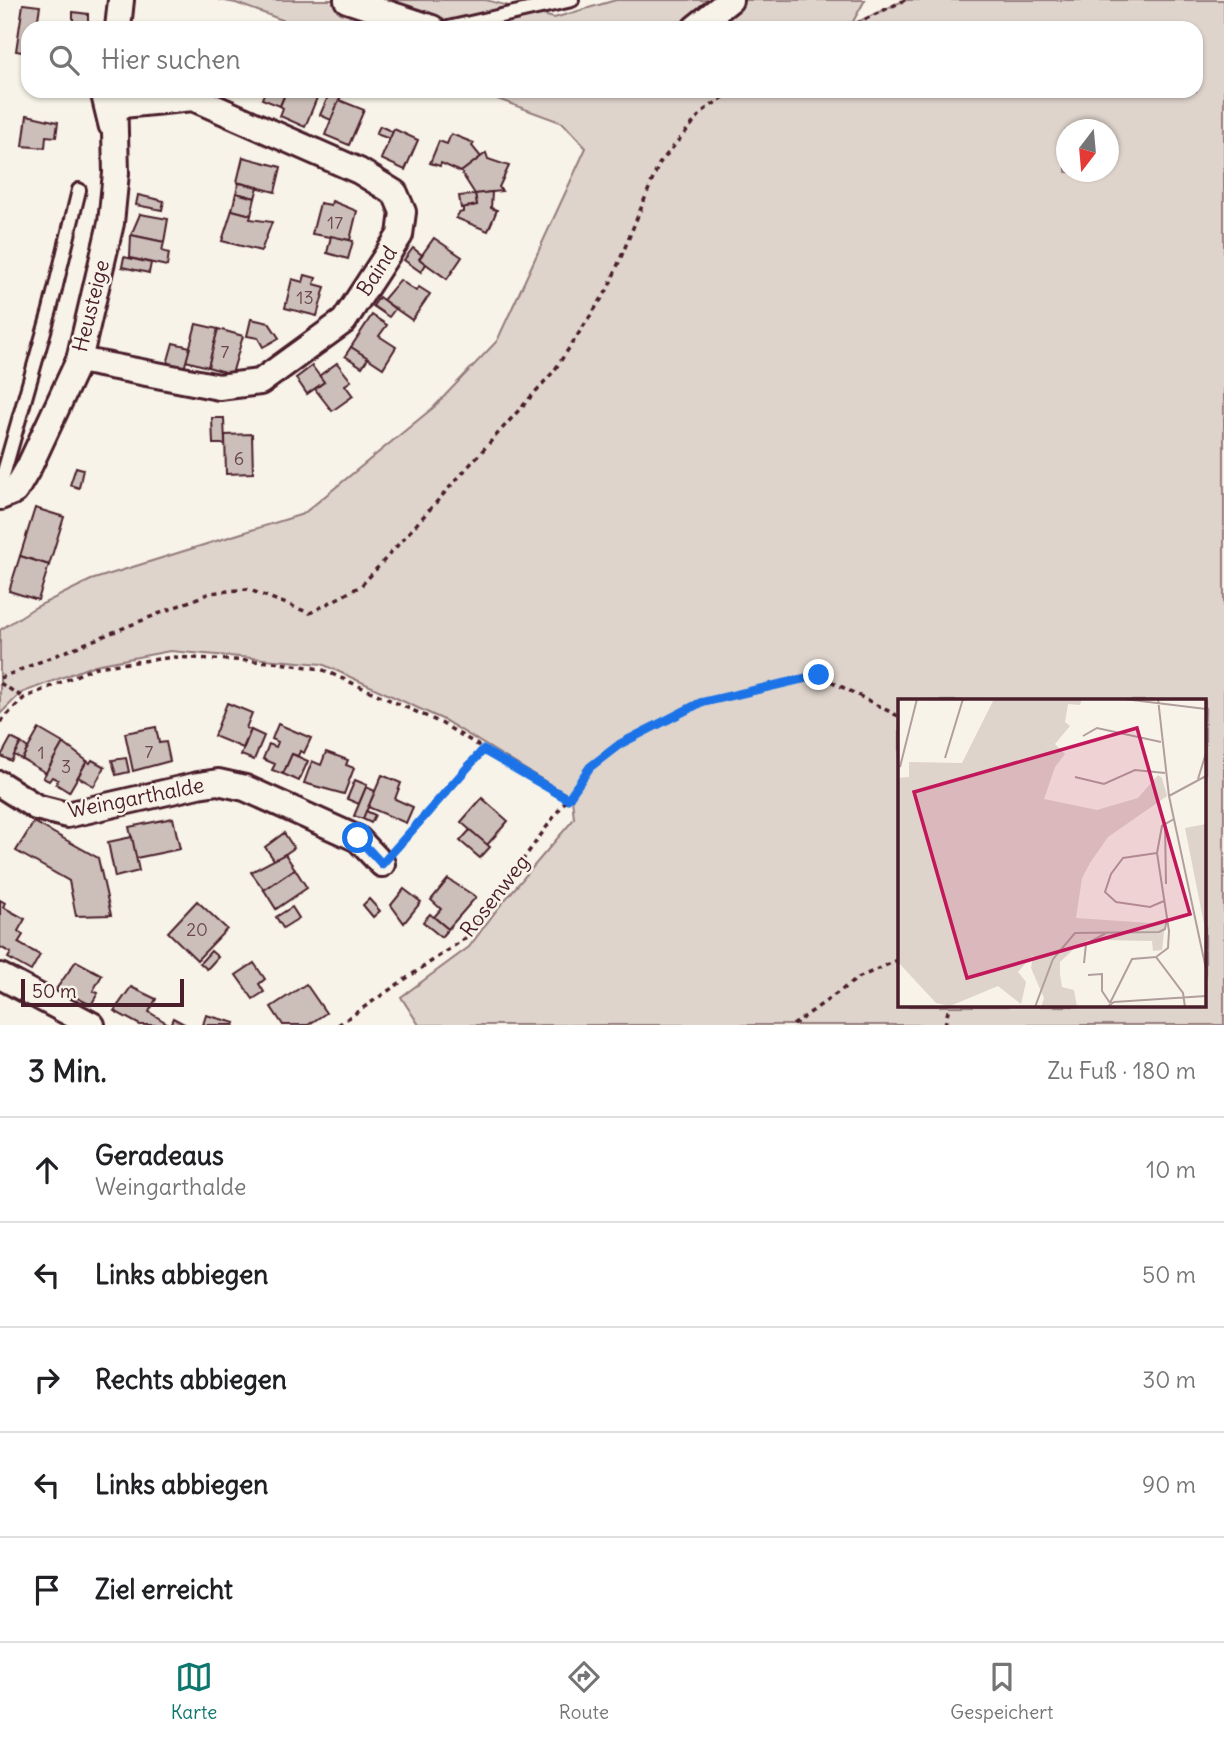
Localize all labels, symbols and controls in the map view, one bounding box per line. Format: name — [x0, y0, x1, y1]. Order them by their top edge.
search box — [21, 21, 1203, 98]
icon: search — [45, 41, 83, 79]
text: Hier suchen — [101, 43, 241, 76]
north arrow — [1056, 119, 1119, 182]
house number: 17 — [327, 211, 343, 234]
street label: Baind — [350, 240, 403, 301]
street label: Heusteige — [66, 257, 115, 355]
house number: 13 — [296, 286, 314, 309]
house number: 7 — [221, 340, 230, 363]
house number: 6 — [234, 447, 244, 470]
route end — [803, 659, 834, 690]
inset map — [898, 699, 1206, 1007]
house number: 7 — [145, 740, 154, 763]
house number: 1 — [37, 741, 45, 764]
house number: 3 — [61, 755, 71, 778]
street label: Weingarthalde — [65, 771, 206, 824]
route start — [342, 822, 373, 853]
street label: Rosenweg — [454, 849, 535, 942]
house number: 20 — [186, 918, 208, 941]
scale bar — [21, 976, 184, 1008]
text: 50 m — [32, 979, 77, 1003]
text: 3 Min. — [28, 1052, 107, 1090]
text: Zu Fuß · 180 m — [1047, 1056, 1196, 1085]
text: Geradeaus — [95, 1139, 224, 1172]
icon: ahead — [28, 1151, 66, 1189]
text: 10 m — [1146, 1155, 1196, 1184]
text: Weingarthalde — [95, 1172, 246, 1201]
icon: left — [28, 1256, 66, 1294]
text: Links abbiegen — [95, 1258, 268, 1291]
text: 50 m — [1142, 1260, 1196, 1289]
icon: right — [28, 1361, 66, 1399]
text: Rechts abbiegen — [95, 1363, 287, 1396]
text: 30 m — [1142, 1365, 1196, 1394]
icon: left — [28, 1466, 66, 1504]
text: Links abbiegen — [95, 1468, 268, 1501]
text: 90 m — [1142, 1470, 1196, 1499]
icon: arrive — [28, 1571, 66, 1609]
text: Ziel erreicht — [95, 1573, 233, 1606]
tab: Karte — [171, 1658, 217, 1724]
tab: Route — [559, 1658, 609, 1724]
tab: Gespeichert — [950, 1658, 1053, 1724]

